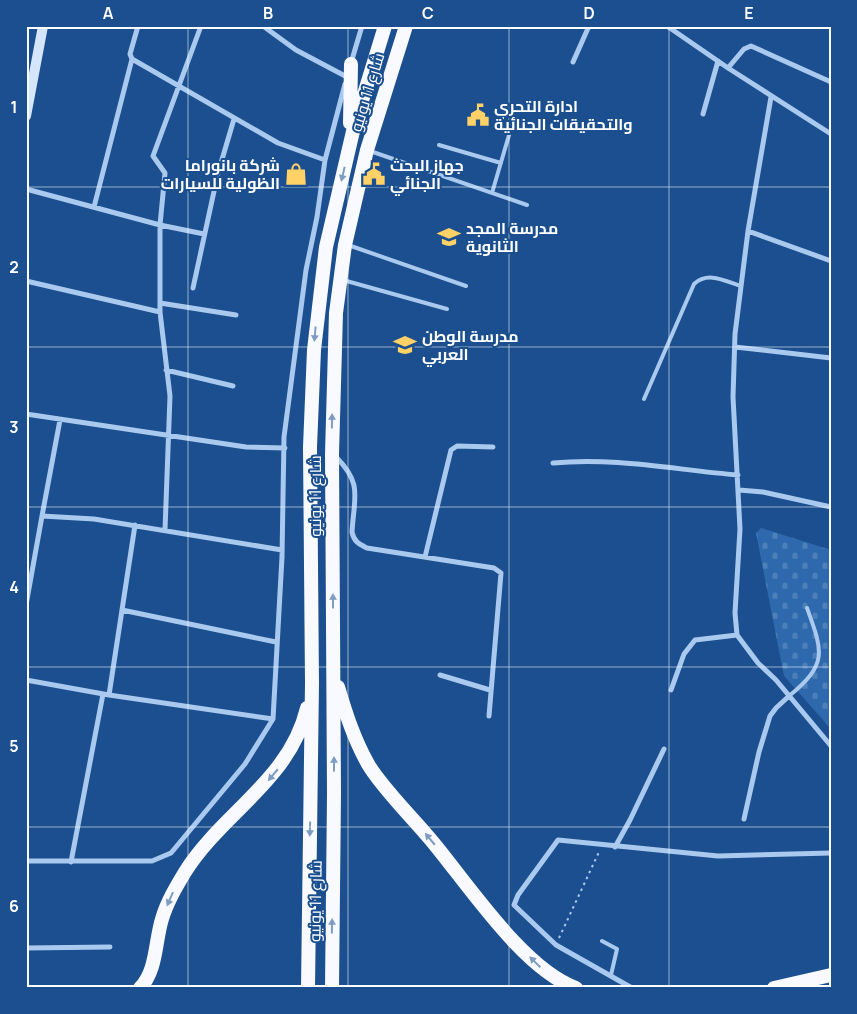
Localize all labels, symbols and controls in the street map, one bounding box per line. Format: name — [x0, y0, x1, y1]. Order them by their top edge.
text: A — [103, 2, 114, 24]
text: B — [263, 2, 273, 24]
text: C — [422, 2, 434, 24]
text: D — [583, 2, 595, 24]
text: E — [744, 2, 754, 24]
street label: شارع 11 يونيو — [345, 50, 390, 135]
place label: ادارة التحري والتحقيقات الجنائية — [494, 95, 633, 135]
text: 1 — [10, 96, 18, 118]
public building icon: ادارة التحري والتحقيقات الجنائية — [465, 102, 491, 128]
place label: شركة بانوراما الظولية للسيارات — [161, 154, 280, 194]
place label: جهاز البحث الجنائي — [390, 154, 464, 196]
shop icon: شركة بانوراما الظولية للسيارات — [283, 161, 309, 187]
public building icon: جهاز البحث الجنائي — [361, 161, 387, 187]
one-way arrow — [339, 167, 347, 182]
place label: مدرسة المجد الثانوية — [466, 217, 558, 257]
school or university icon: مدرسة المجد الثانوية — [436, 224, 462, 250]
text: 2 — [9, 256, 19, 278]
place label: مدرسة الوطن العربي — [422, 325, 519, 367]
one-way arrow — [311, 326, 319, 342]
school or university icon: مدرسة الوطن العربي — [392, 332, 418, 358]
one-way arrow — [328, 413, 336, 429]
text: 3 — [9, 416, 19, 438]
street label: شارع 11 يونيو — [304, 455, 327, 537]
text: 4 — [9, 576, 19, 598]
one-way arrow — [329, 593, 337, 609]
text: 5 — [9, 735, 19, 757]
one-way arrow — [330, 756, 338, 772]
one-way arrow — [268, 769, 279, 781]
one-way arrow — [306, 821, 314, 837]
one-way arrow — [425, 832, 436, 845]
street label: شارع 11 يونيو — [303, 860, 328, 942]
one-way arrow — [165, 892, 173, 906]
text: 6 — [9, 895, 19, 917]
one-way arrow — [329, 918, 337, 934]
one-way arrow — [530, 956, 542, 968]

